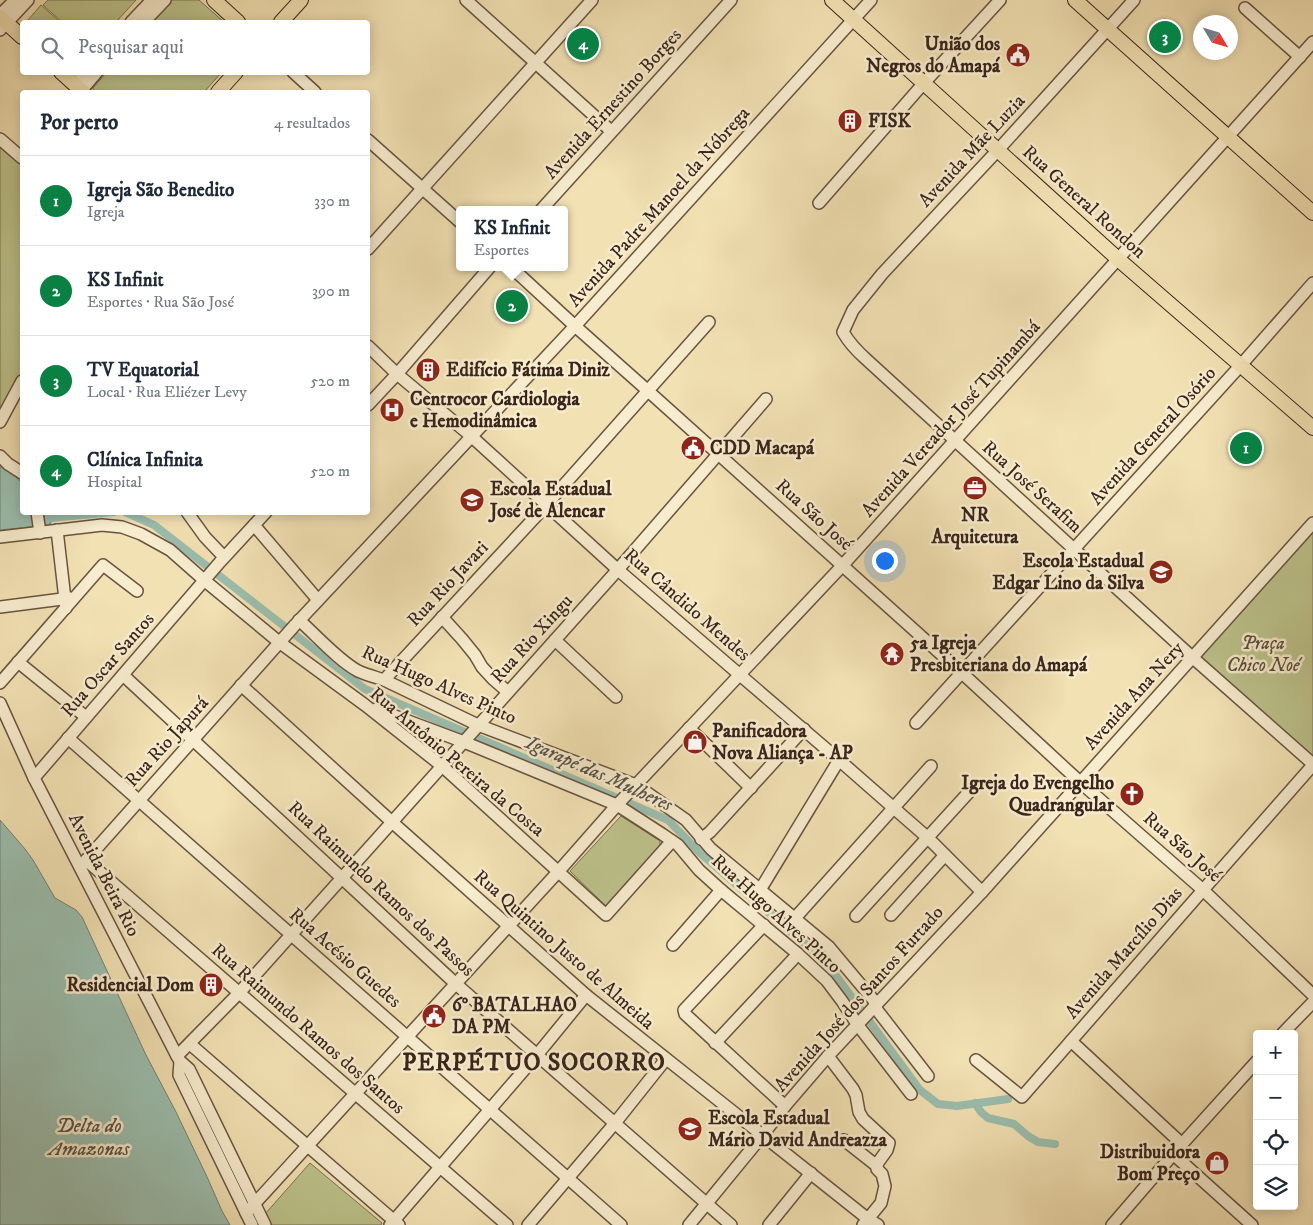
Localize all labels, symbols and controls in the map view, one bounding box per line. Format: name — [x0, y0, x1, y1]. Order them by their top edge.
north arrow — [1193, 15, 1238, 60]
pin: 3 — [1149, 18, 1181, 56]
search box — [20, 20, 370, 75]
street label: Avenida Ernestino Borges — [539, 24, 687, 184]
pin: 4 — [567, 25, 599, 63]
place label: União dos Negros do Amapá — [866, 33, 1001, 78]
icon: search — [38, 34, 66, 62]
text: Pesquisar aqui — [78, 36, 184, 59]
public building icon: União dos Negros do Amapá — [1005, 42, 1031, 68]
street label: Avenida Mãe Luzia — [914, 90, 1030, 212]
street label: Avenida Padre Manoel da Nóbrega — [563, 102, 755, 312]
building icon: FISK — [837, 108, 863, 134]
text: Por perto — [40, 110, 118, 136]
place label: FISK — [868, 110, 911, 133]
text: 4 resultados — [274, 113, 350, 133]
street label: Rua General Rondon — [1018, 141, 1150, 263]
text: Igreja São Benedito — [87, 179, 234, 202]
text: 1 — [53, 191, 59, 211]
text: 330 m — [314, 191, 350, 211]
text: Igreja — [87, 202, 125, 222]
popup — [456, 206, 568, 271]
text: KS Infinit — [474, 217, 550, 240]
text: Esportes — [474, 240, 529, 260]
text: KS Infinit — [87, 269, 164, 292]
text: 2 — [52, 281, 60, 301]
text: 390 m — [312, 281, 350, 301]
pin: 2 — [496, 287, 528, 325]
text: Esportes · Rua São José — [87, 292, 234, 312]
street label: Avenida Vereador José Tupinambá — [857, 316, 1045, 522]
building icon: Edifício Fátima Diniz — [415, 357, 441, 383]
text: TV Equatorial — [87, 359, 199, 382]
place label: Edifício Fátima Diniz — [446, 359, 611, 382]
street label: Avenida General Osório — [1085, 362, 1221, 510]
text: 3 — [53, 371, 59, 391]
text: 520 m — [310, 371, 350, 391]
text: Local · Rua Eliézer Levy — [87, 382, 247, 402]
place label: Centrocor Cardiologia e Hemodinâmica — [410, 388, 581, 433]
hospital icon: Centrocor Cardiologia e Hemodinâmica — [379, 397, 405, 423]
pin: 1 — [1230, 429, 1262, 467]
public building icon: CDD Macapá — [680, 435, 706, 461]
street label: Rua José Serafim — [977, 436, 1087, 538]
place label: CDD Macapá — [710, 437, 815, 460]
text: Clínica Infinita — [87, 449, 203, 472]
text: 4 — [51, 461, 61, 481]
text: 520 m — [310, 461, 350, 481]
text: Hospital — [87, 472, 142, 492]
street label: Rua São José — [771, 474, 857, 556]
office icon: NR Arquitetura — [962, 475, 988, 501]
place label: Escola Estadual José de Alencar — [488, 478, 612, 523]
school or university icon: Escola Estadual José de Alencar — [459, 487, 485, 513]
place label: NR Arquitetura — [931, 504, 1019, 550]
street label: Rua Rio Javari — [403, 536, 493, 631]
street label: Rua Cândido Mendes — [619, 544, 755, 666]
your location — [872, 548, 898, 574]
place label: Escola Estadual Edgar Lino da Silva — [992, 550, 1145, 595]
school or university icon: Escola Estadual Edgar Lino da Silva — [1148, 559, 1174, 585]
street label: Rua Rio Xingu — [486, 590, 578, 688]
street label: Rua Oscar Santos — [56, 608, 160, 722]
place label: 5a Igreja Presbiteriana do Amapá — [909, 632, 1088, 677]
park label: Praça Chico Noé — [1226, 632, 1303, 677]
street label: Avenida Ana Nery — [1079, 636, 1189, 755]
street label: Rua Hugo Alves Pinto — [358, 641, 520, 729]
temple icon: 5a Igreja Presbiteriana do Amapá — [879, 641, 905, 667]
street label: Rua Antônio Pereira da Costa — [365, 682, 549, 842]
street label: Rua Rio Japurá — [120, 692, 214, 792]
place label: Panificadora Nova Aliança - AP — [712, 720, 853, 765]
shop icon: Panificadora Nova Aliança - AP — [682, 729, 708, 755]
water label: Igarapé das Mulheres — [520, 730, 677, 818]
place label: Igreja do Evengelho Quadrangular — [961, 772, 1115, 817]
church icon: Igreja do Evengelho Quadrangular — [1119, 781, 1145, 807]
street label: Rua Raimundo Ramos dos Passos — [283, 796, 479, 982]
street label: Rua São José — [1138, 807, 1226, 887]
street label: Avenida Beira Rio — [63, 810, 145, 940]
street label: Rua Hugo Alves Pinto — [706, 850, 846, 978]
street label: Rua Quintino Justo de Almeida — [469, 865, 659, 1035]
street label: Avenida Marcílio Dias — [1060, 882, 1188, 1024]
street label: Avenida José dos Santos Furtado — [769, 901, 949, 1097]
street label: Rua Acésio Guedes — [284, 903, 406, 1013]
street label: Rua Raimundo Ramos dos Santos — [207, 939, 409, 1119]
building icon: Residencial Dom — [198, 972, 224, 998]
place label: Residencial Dom — [67, 974, 195, 997]
place label: 6° BATALHAO DA PM — [452, 994, 577, 1039]
public building icon: 6° BATALHAO DA PM — [421, 1003, 447, 1029]
map controls — [1253, 1030, 1298, 1210]
button: + — [1253, 1030, 1298, 1075]
district label: PERPÉTUO SOCORRO — [402, 1047, 666, 1078]
button: − — [1253, 1075, 1298, 1120]
place label: Escola Estadual Mário David Andreazza — [708, 1107, 888, 1152]
water label: Delta do Amazonas — [47, 1114, 130, 1162]
school or university icon: Escola Estadual Mário David Andreazza — [677, 1116, 703, 1142]
button: locate — [1253, 1120, 1298, 1165]
place label: Distribuidora Bom Preço — [1100, 1141, 1201, 1186]
shop icon: Distribuidora Bom Preço — [1204, 1150, 1230, 1176]
button: layers — [1253, 1165, 1298, 1210]

